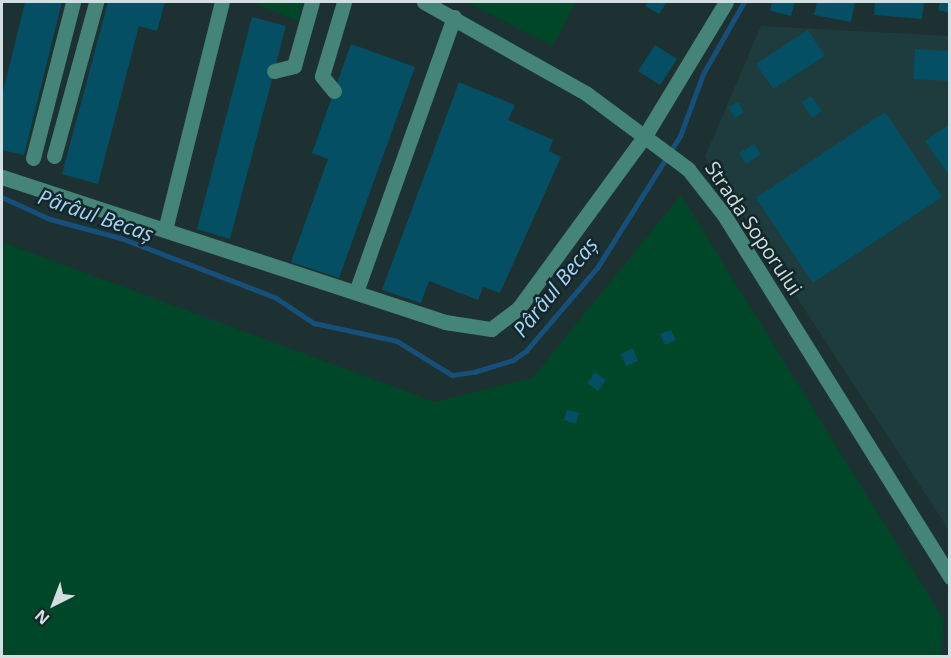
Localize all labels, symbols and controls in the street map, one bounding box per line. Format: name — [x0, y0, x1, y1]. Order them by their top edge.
street label: Strada Soporului — [700, 157, 808, 299]
water label: Pârâul Becaș — [35, 184, 157, 246]
water label: Pârâul Becaș — [507, 232, 603, 342]
north arrow — [24, 574, 84, 634]
text: N — [30, 605, 54, 630]

